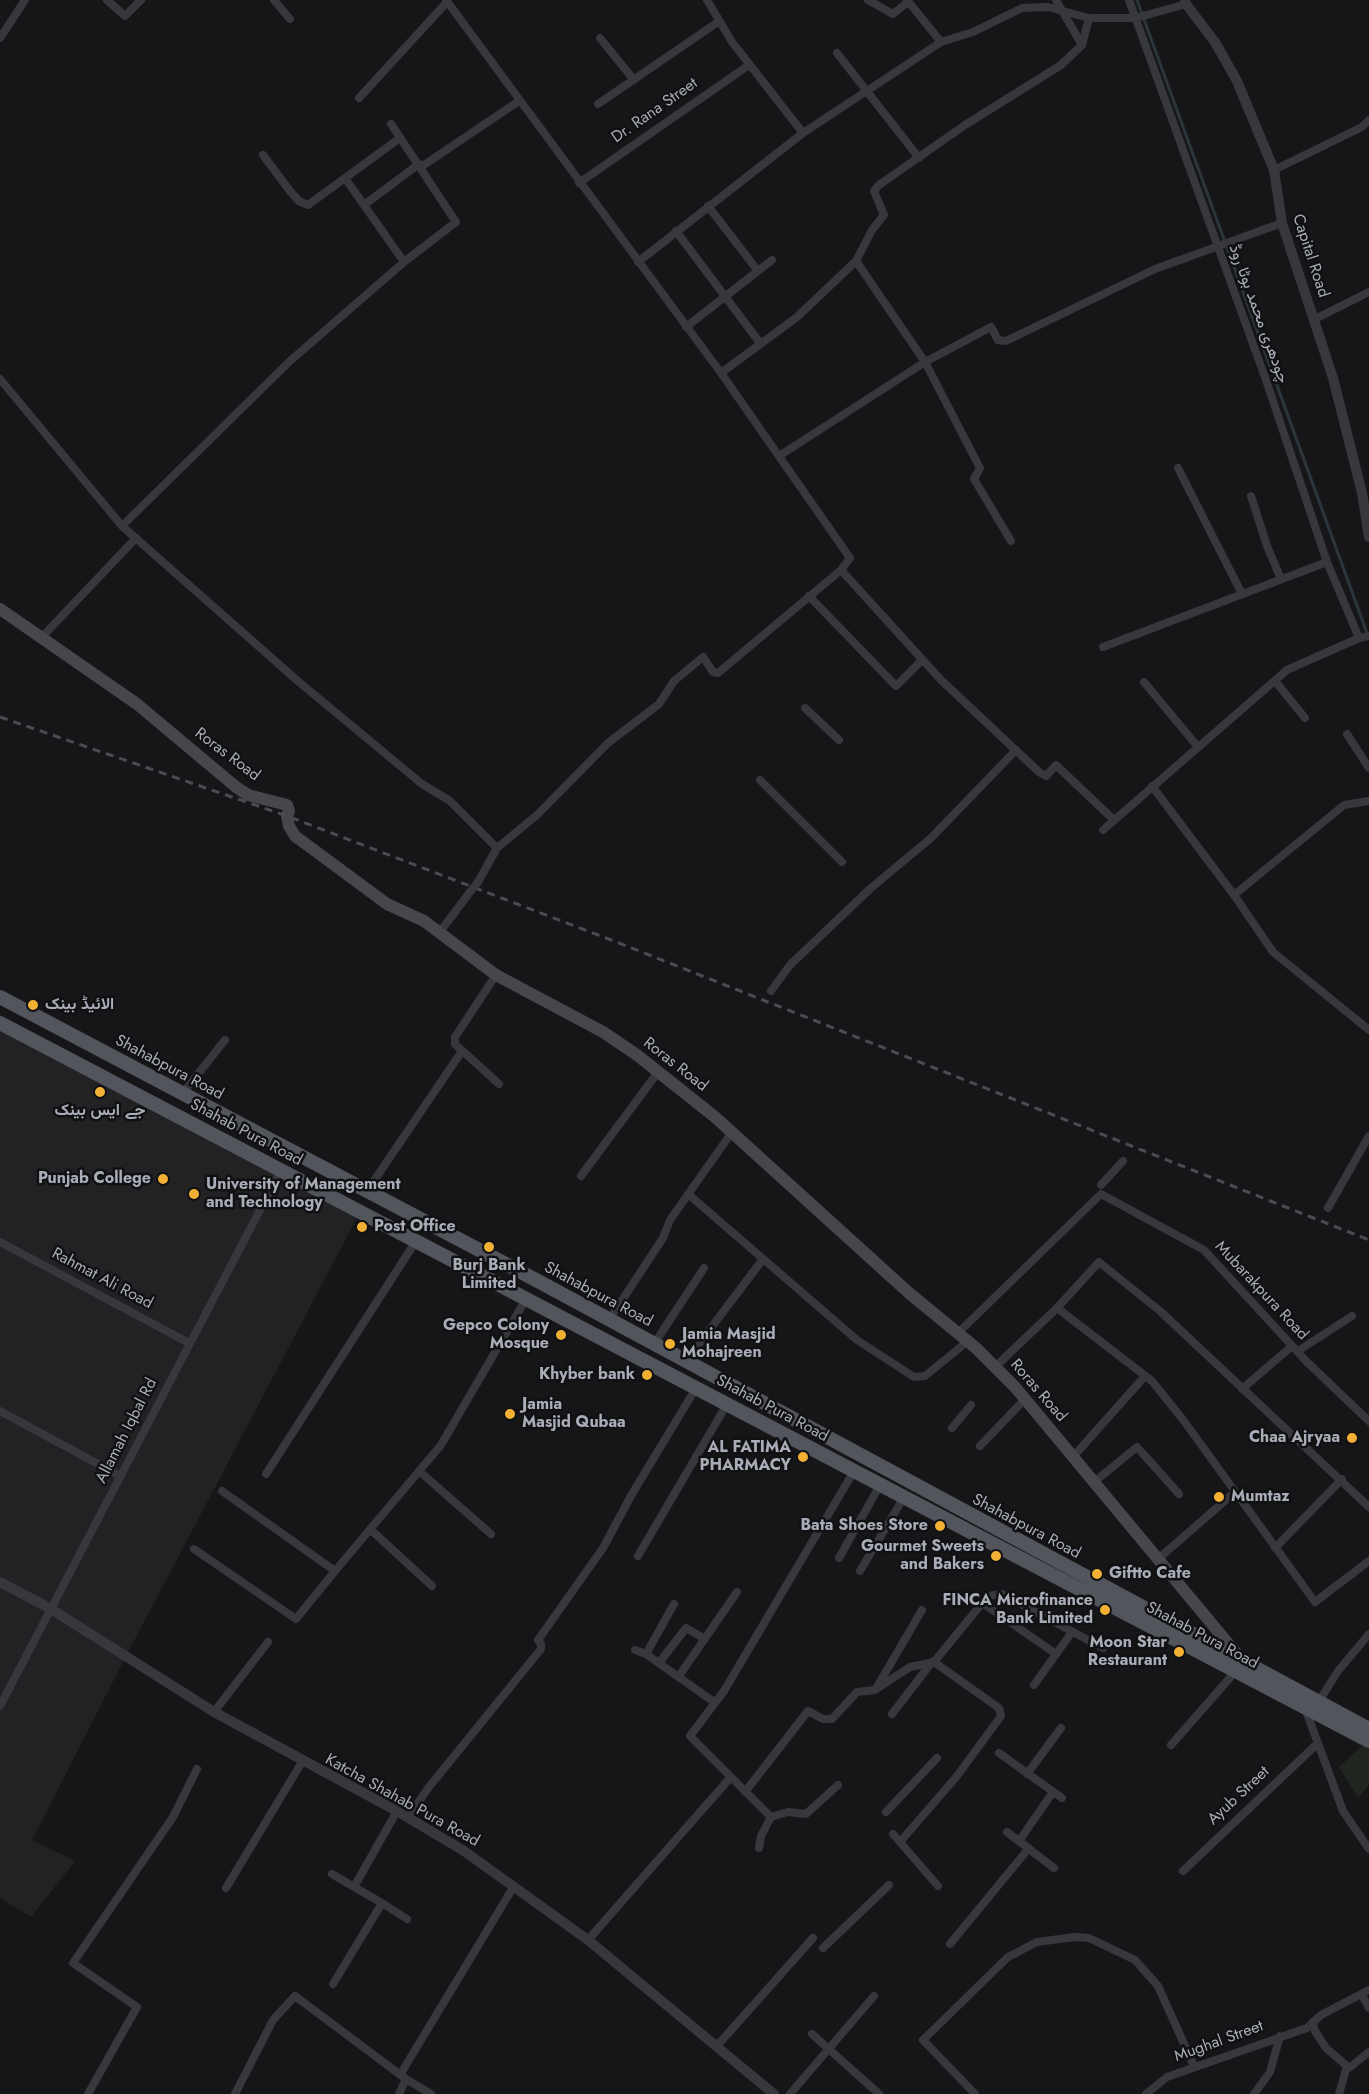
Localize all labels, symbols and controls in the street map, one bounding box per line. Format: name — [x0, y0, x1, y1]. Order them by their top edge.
street label: Dr. Rana Street — [608, 74, 702, 148]
street label: Capital Road — [1288, 212, 1332, 300]
street label: چودھری محمد بوٹا روڈ — [1224, 242, 1292, 386]
street label: Roras Road — [191, 724, 263, 786]
place label: الائیڈ بینک — [45, 995, 114, 1015]
marker: الائیڈ بینک — [26, 998, 40, 1012]
street label: Shahabpura Road — [111, 1031, 227, 1105]
street label: Roras Road — [639, 1034, 711, 1096]
marker: جے ایس بینک — [93, 1085, 107, 1099]
street label: Shahab Pura Road — [187, 1095, 305, 1171]
place label: جے ایس بینک — [55, 1101, 145, 1121]
place label: Punjab College — [38, 1169, 151, 1189]
marker: Punjab College — [156, 1172, 170, 1186]
place label: University of Management and Technology — [206, 1175, 401, 1213]
marker: University of Management and Technology — [187, 1187, 201, 1201]
place label: Post Office — [374, 1217, 456, 1237]
marker: Post Office — [355, 1220, 369, 1234]
street label: Mubarakpura Road — [1210, 1237, 1312, 1345]
marker: Burj Bank Limited — [482, 1240, 496, 1254]
street label: Rahmat Ali Road — [48, 1244, 156, 1314]
place label: Burj Bank Limited — [452, 1256, 526, 1294]
street label: Shahabpura Road — [540, 1258, 656, 1332]
place label: Gepco Colony Mosque — [443, 1316, 549, 1354]
place label: Jamia Masjid Mohajreen — [682, 1325, 776, 1363]
marker: Gepco Colony Mosque — [554, 1328, 568, 1342]
marker: Jamia Masjid Mohajreen — [663, 1337, 677, 1351]
street label: Roras Road — [1006, 1356, 1070, 1426]
place label: Khyber bank — [539, 1365, 635, 1385]
marker: Khyber bank — [640, 1368, 654, 1382]
street label: Shahab Pura Road — [713, 1371, 831, 1447]
street label: Allamah Iqbal Rd — [92, 1375, 162, 1487]
place label: Jamia Masjid Qubaa — [522, 1395, 626, 1433]
marker: Jamia Masjid Qubaa — [503, 1407, 517, 1421]
place label: Chaa Ajryaa — [1249, 1428, 1340, 1448]
marker: Chaa Ajryaa — [1345, 1431, 1359, 1445]
place label: AL FATIMA PHARMACY — [700, 1438, 791, 1476]
marker: AL FATIMA PHARMACY — [796, 1450, 810, 1464]
place label: Mumtaz — [1231, 1487, 1290, 1507]
street label: Shahabpura Road — [968, 1490, 1084, 1564]
marker: Mumtaz — [1212, 1490, 1226, 1504]
place label: Bata Shoes Store — [800, 1516, 928, 1536]
marker: Bata Shoes Store — [933, 1519, 947, 1533]
place label: Gourmet Sweets and Bakers — [861, 1537, 984, 1575]
marker: Gourmet Sweets and Bakers — [989, 1549, 1003, 1563]
place label: Giftto Cafe — [1109, 1564, 1191, 1584]
marker: Giftto Cafe — [1090, 1567, 1104, 1581]
place label: FINCA Microfinance Bank Limited — [942, 1591, 1093, 1629]
street label: Shahab Pura Road — [1143, 1598, 1261, 1674]
marker: FINCA Microfinance Bank Limited — [1098, 1603, 1112, 1617]
place label: Moon Star Restaurant — [1088, 1633, 1167, 1671]
marker: Moon Star Restaurant — [1172, 1645, 1186, 1659]
street label: Katcha Shahab Pura Road — [322, 1751, 482, 1851]
street label: Ayub Street — [1204, 1763, 1274, 1829]
street label: Mughal Street — [1172, 2017, 1266, 2067]

